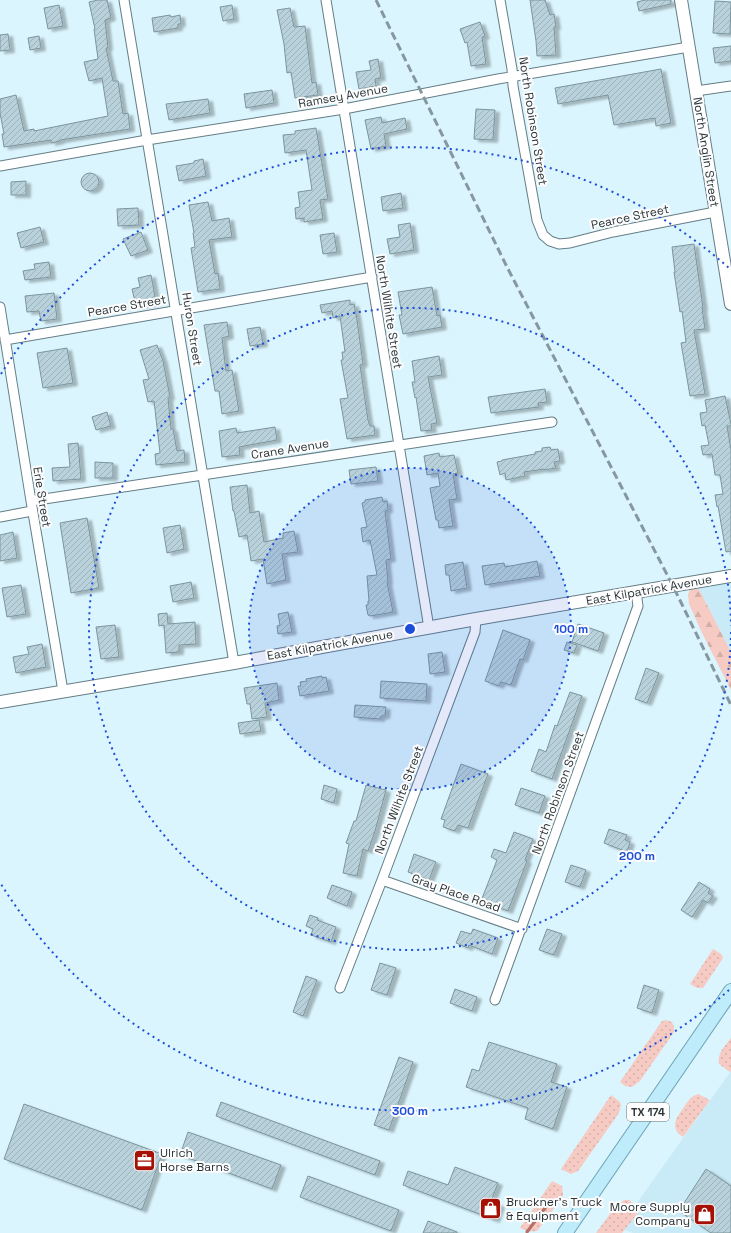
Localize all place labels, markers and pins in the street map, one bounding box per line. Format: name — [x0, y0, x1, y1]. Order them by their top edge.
centre of rings — [403, 622, 417, 636]
place label: Ulrich Horse Barns — [160, 1145, 229, 1175]
office icon: Ulrich Horse Barns — [132, 1147, 158, 1173]
place label: Bruckner's Truck & Equipment — [506, 1194, 603, 1224]
shop icon: Bruckner's Truck & Equipment — [478, 1196, 504, 1222]
place label: Moore Supply Company — [610, 1199, 690, 1229]
shop icon: Moore Supply Company — [692, 1201, 718, 1227]

